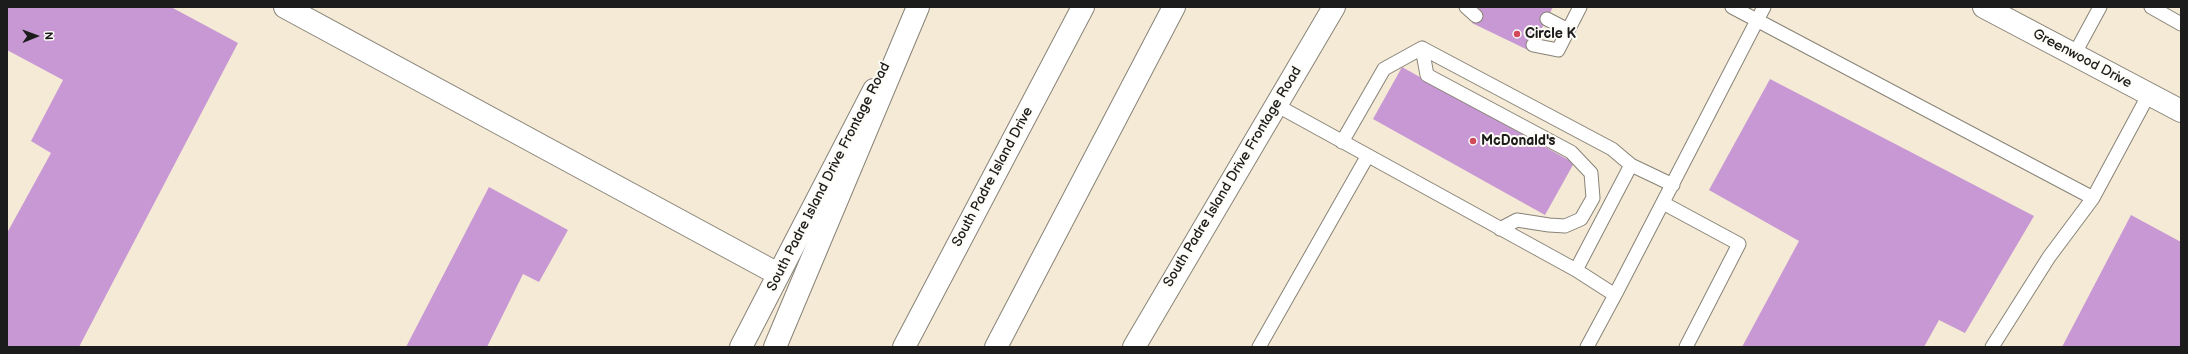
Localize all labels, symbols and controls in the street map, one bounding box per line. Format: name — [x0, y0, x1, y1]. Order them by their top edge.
north arrow — [16, 16, 56, 56]
place label: Circle K — [1525, 26, 1576, 42]
street label: Greenwood Drive — [2030, 26, 2134, 92]
marker: Circle K — [1512, 29, 1522, 39]
text: N — [42, 32, 55, 40]
street label: South Padre Island Drive Frontage Road — [764, 60, 894, 294]
street label: South Padre Island Drive Frontage Road — [1160, 64, 1306, 290]
street label: South Padre Island Drive — [949, 104, 1037, 250]
place label: McDonald's — [1481, 133, 1555, 149]
marker: McDonald's — [1468, 136, 1478, 146]

